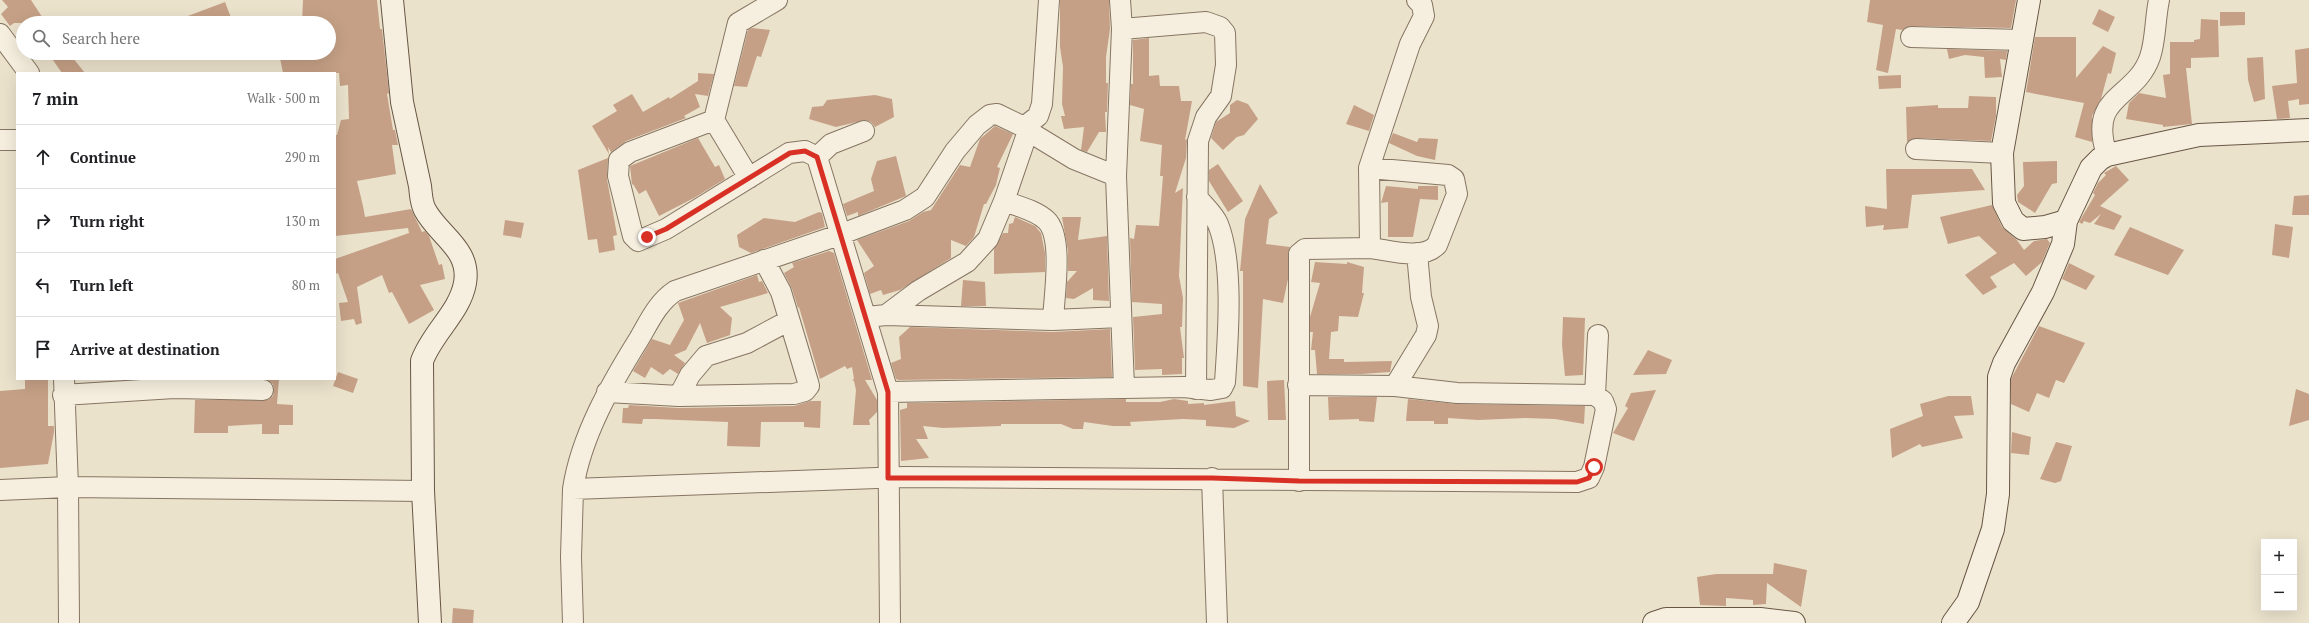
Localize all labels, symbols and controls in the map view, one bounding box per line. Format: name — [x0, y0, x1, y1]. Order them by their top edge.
search box — [16, 16, 336, 60]
icon: search — [30, 27, 52, 49]
text: Search here — [62, 28, 140, 48]
text: 7 min — [32, 87, 79, 110]
text: Walk · 500 m — [247, 89, 320, 107]
icon: ahead — [32, 146, 54, 168]
text: Continue — [70, 147, 136, 167]
text: 290 m — [285, 148, 320, 166]
icon: right — [32, 210, 54, 232]
text: Turn right — [70, 211, 145, 231]
text: 130 m — [285, 212, 320, 230]
route end — [638, 228, 656, 246]
icon: left — [32, 274, 54, 296]
text: Turn left — [70, 275, 134, 295]
text: 80 m — [292, 276, 320, 294]
icon: arrive — [32, 338, 54, 360]
text: Arrive at destination — [70, 339, 220, 359]
route start — [1585, 458, 1603, 476]
map controls — [2261, 539, 2297, 611]
button: + — [2261, 539, 2297, 575]
button: − — [2261, 575, 2297, 611]

